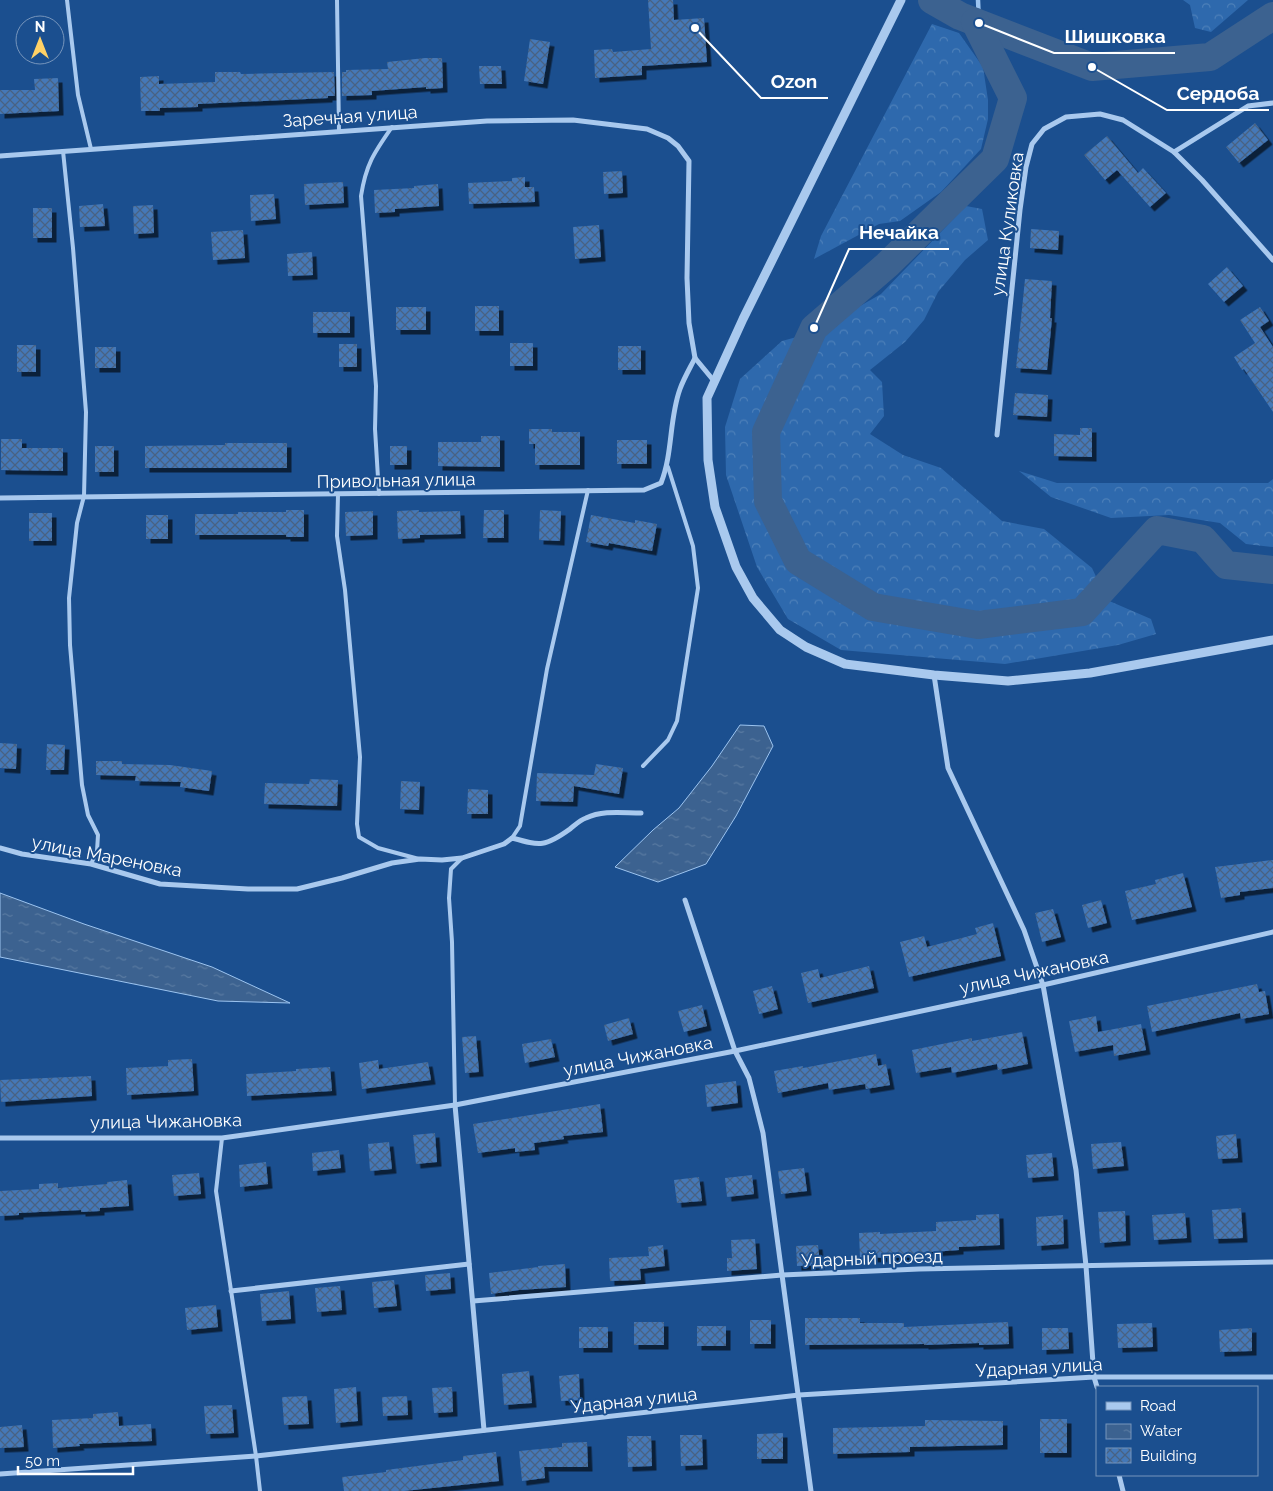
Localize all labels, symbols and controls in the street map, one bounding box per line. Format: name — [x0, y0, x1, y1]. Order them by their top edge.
north arrow — [15, 15, 65, 65]
text: N — [35, 19, 45, 35]
callout: Шишковка — [1054, 19, 1175, 53]
text: Шишковка — [1064, 25, 1166, 47]
callout: Ozon — [761, 64, 828, 98]
text: Ozon — [771, 70, 817, 92]
callout: Сердоба — [1167, 76, 1269, 110]
text: Сердоба — [1177, 82, 1259, 104]
street label: Заречная улица — [282, 101, 418, 131]
street label: улица Куликовка — [986, 151, 1028, 297]
callout: Нечайка — [849, 215, 949, 249]
text: Нечайка — [859, 221, 939, 243]
street label: Привольная улица — [316, 468, 476, 492]
street label: улица Мареновка — [30, 831, 184, 881]
street label: улица Чижановка — [958, 946, 1110, 998]
street label: улица Чижановка — [562, 1031, 714, 1081]
street label: улица Чижановка — [90, 1109, 242, 1133]
street label: Ударный проезд — [801, 1245, 943, 1271]
street label: Ударная улица — [975, 1353, 1103, 1381]
street label: Ударная улица — [570, 1383, 698, 1417]
legend — [1096, 1386, 1258, 1476]
text: Road — [1140, 1397, 1176, 1415]
text: Water — [1140, 1422, 1183, 1440]
scale bar — [18, 1444, 132, 1476]
text: Building — [1140, 1447, 1197, 1465]
text: 50 m — [25, 1452, 60, 1470]

